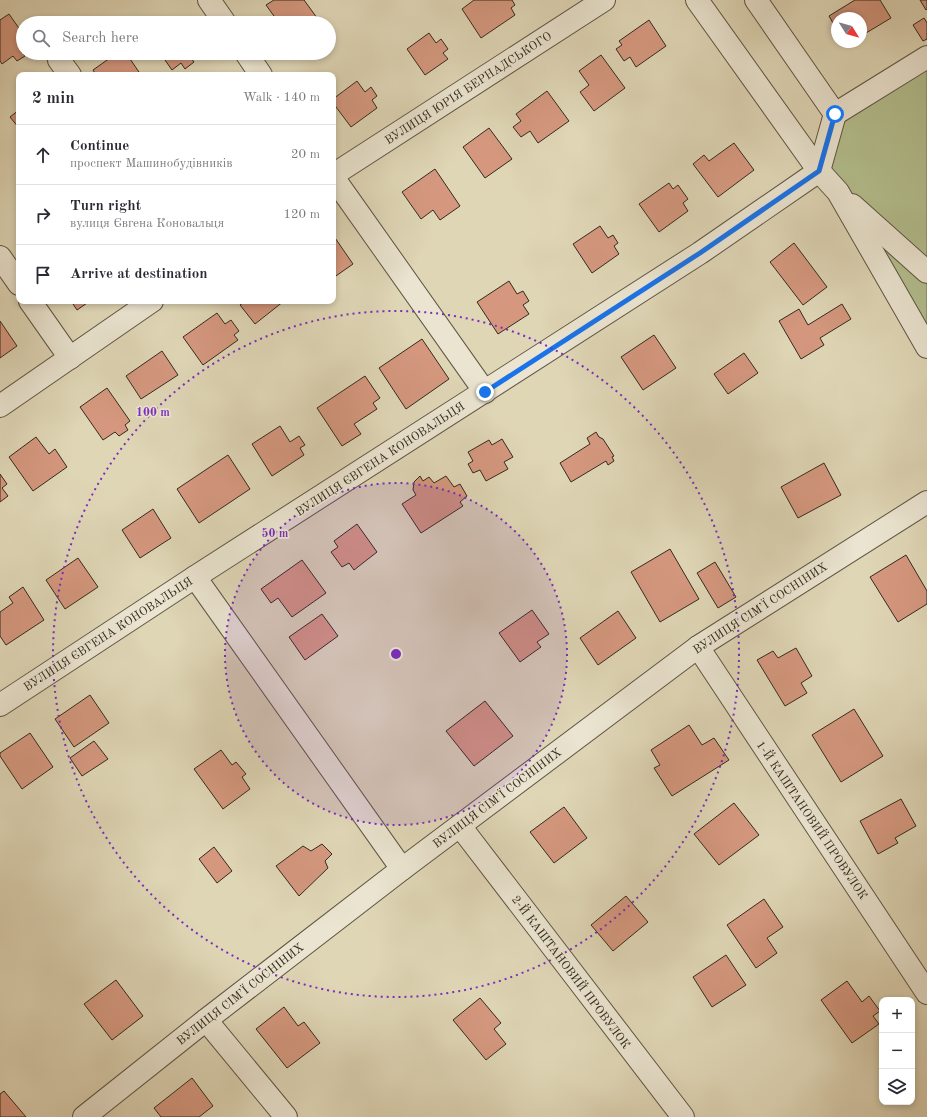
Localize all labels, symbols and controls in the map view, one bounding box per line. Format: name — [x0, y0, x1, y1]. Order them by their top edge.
north arrow — [831, 12, 867, 48]
search box — [16, 16, 336, 60]
icon: search — [30, 27, 52, 49]
street label: ВУЛИЦЯ ЮРІЯ БЕРНАДСЬКОГО — [383, 30, 554, 147]
text: Search here — [62, 31, 139, 46]
text: 2 min — [32, 90, 75, 107]
text: Walk · 140 m — [243, 91, 320, 104]
route start — [826, 105, 844, 123]
text: Continue — [70, 139, 129, 154]
icon: ahead — [32, 144, 54, 166]
text: 20 m — [291, 148, 320, 161]
text: проспект Машинобудівників — [70, 157, 232, 170]
text: Turn right — [70, 199, 141, 214]
icon: right — [32, 204, 54, 226]
text: 120 m — [283, 208, 320, 221]
text: вулиця Євгена Коновальця — [70, 217, 224, 230]
icon: arrive — [32, 264, 54, 286]
text: Arrive at destination — [70, 267, 208, 282]
route end — [476, 383, 494, 401]
street label: ВУЛИЦЯ ЄВГЕНА КОНОВАЛЬЦЯ — [294, 401, 467, 519]
text: 100 m — [136, 407, 170, 419]
text: 50 m — [262, 527, 289, 540]
street label: ВУЛИЦЯ СІМ’Ї СОСНІНИХ — [689, 558, 830, 657]
street label: ВУЛИЦЯ ЄВГЕНА КОНОВАЛЬЦЯ — [22, 576, 195, 694]
centre of rings — [389, 647, 403, 661]
street label: 1-Й КАШТАНОВИЙ ПРОВУЛОК — [754, 738, 871, 902]
street label: ВУЛИЦЯ СІМ’Ї СОСНІНИХ — [429, 743, 564, 851]
street label: 2-Й КАШТАНОВИЙ ПРОВУЛОК — [509, 892, 634, 1052]
street label: ВУЛИЦЯ СІМ’Ї СОСНІНИХ — [172, 938, 306, 1048]
map controls — [879, 997, 915, 1105]
button: + — [879, 997, 915, 1033]
button: − — [879, 1033, 915, 1069]
button: layers — [879, 1069, 915, 1105]

